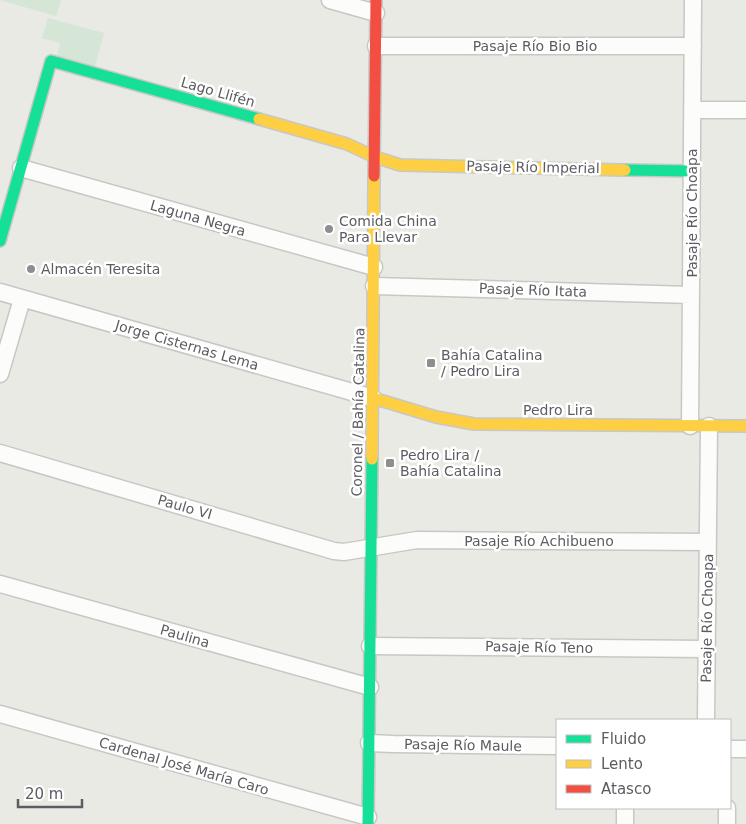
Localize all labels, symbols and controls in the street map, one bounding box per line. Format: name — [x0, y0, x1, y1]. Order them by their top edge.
street label: Pasaje Río Bio Bio — [473, 38, 597, 54]
street label: Lago Llifén — [179, 74, 257, 110]
street label: Pasaje Río Choapa — [684, 148, 700, 278]
street label: Pasaje Río Imperial — [466, 158, 600, 176]
street label: Laguna Negra — [149, 197, 247, 239]
place label: Comida China Para Llevar — [339, 213, 437, 245]
marker: Comida China Para Llevar — [323, 223, 335, 235]
place label: Almacén Teresita — [41, 261, 160, 277]
marker: Almacén Teresita — [25, 263, 37, 275]
street label: Pasaje Río Itata — [479, 280, 587, 300]
street label: Jorge Cisternas Lema — [113, 317, 260, 373]
street label: Coronel / Bahía Catalina — [349, 327, 367, 497]
place label: Bahía Catalina / Pedro Lira — [441, 347, 543, 379]
marker: Bahía Catalina / Pedro Lira — [425, 357, 437, 369]
street label: Pedro Lira — [523, 402, 593, 418]
place label: Pedro Lira / Bahía Catalina — [400, 447, 502, 479]
marker: Pedro Lira / Bahía Catalina — [384, 457, 396, 469]
street label: Paulo VI — [156, 492, 214, 522]
street label: Pasaje Río Achibueno — [464, 533, 614, 549]
street label: Pasaje Río Choapa — [698, 553, 716, 683]
street label: Paulina — [159, 621, 211, 651]
street label: Pasaje Río Teno — [485, 638, 593, 656]
legend — [556, 719, 731, 809]
text: Fluido — [601, 730, 646, 748]
street label: Cardenal José María Caro — [97, 734, 271, 798]
street label: Pasaje Río Maule — [404, 736, 522, 754]
text: Lento — [601, 755, 643, 773]
scale bar — [18, 776, 81, 808]
text: Atasco — [601, 780, 651, 798]
text: 20 m — [25, 785, 63, 803]

